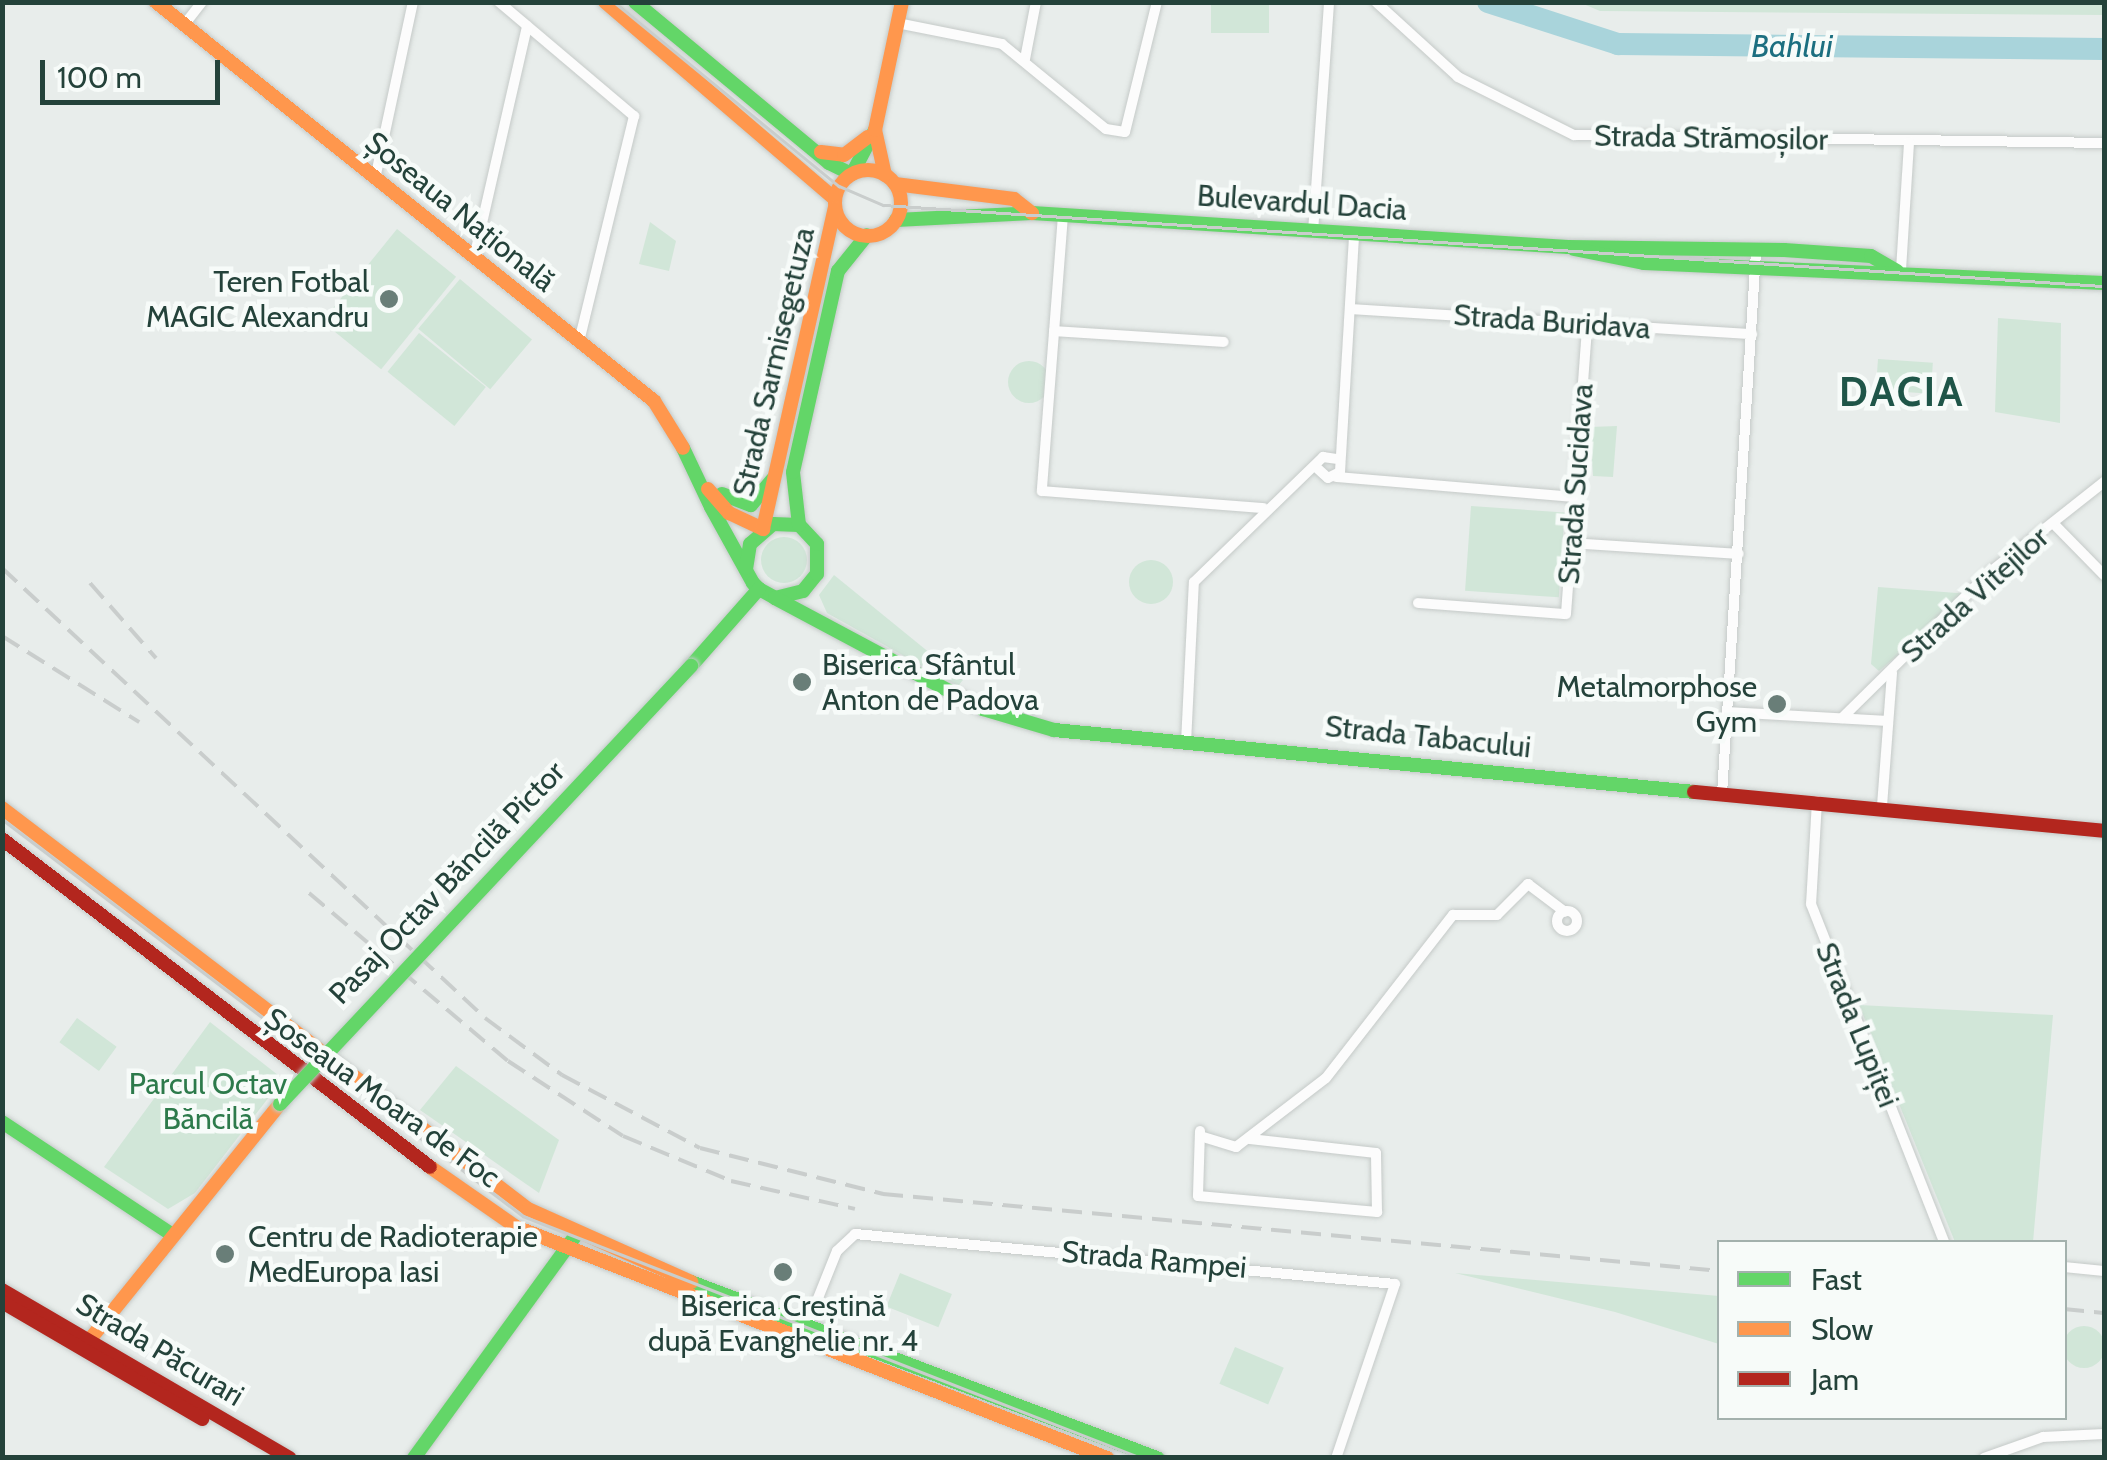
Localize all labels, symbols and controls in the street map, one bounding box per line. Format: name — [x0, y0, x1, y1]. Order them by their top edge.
water label: Bahlui — [1751, 27, 1833, 65]
scale bar — [45, 40, 225, 102]
text: 100 m — [57, 59, 142, 96]
street label: Strada Strămoșilor — [1594, 118, 1828, 158]
street label: Șoseaua Națională — [358, 124, 562, 300]
street label: Bulevardul Dacia — [1196, 178, 1408, 228]
street label: Strada Sarmisegetuza — [726, 224, 822, 500]
place label: Teren Fotbal MAGIC Alexandru — [146, 264, 369, 334]
marker: Teren Fotbal MAGIC Alexandru — [378, 288, 400, 310]
street label: Strada Buridava — [1452, 297, 1652, 347]
district label: DACIA — [1839, 368, 1965, 416]
street label: Strada Sucidava — [1551, 382, 1601, 586]
street label: Strada Vitejilor — [1894, 520, 2056, 670]
place label: Biserica Sfântul Anton de Padova — [822, 647, 1039, 718]
place label: Metalmorphose Gym — [1557, 669, 1757, 740]
marker: Biserica Sfântul Anton de Padova — [791, 671, 813, 693]
marker: Metalmorphose Gym — [1766, 693, 1788, 715]
street label: Strada Tabacului — [1323, 708, 1533, 766]
street label: Pasaj Octav Băncilă Pictor — [322, 754, 572, 1012]
street label: Strada Lupiței — [1808, 938, 1906, 1112]
street label: Șoseaua Moara de Foc — [257, 1001, 507, 1195]
park label: Parcul Octav Băncilă — [129, 1066, 287, 1136]
place label: Centru de Radioterapie MedEuropa Iasi — [248, 1219, 538, 1290]
street label: Strada Rampei — [1060, 1234, 1248, 1286]
legend — [1717, 1240, 2067, 1420]
marker: Centru de Radioterapie MedEuropa Iasi — [212, 1241, 238, 1267]
marker: Biserica Creștină după Evanghelie nr. 4 — [772, 1261, 794, 1283]
text: Fast — [1811, 1261, 1862, 1298]
street label: Strada Păcurari — [70, 1286, 250, 1414]
place label: Biserica Creștină după Evanghelie nr. 4 — [648, 1288, 918, 1358]
text: Slow — [1811, 1311, 1873, 1348]
text: Jam — [1811, 1361, 1859, 1398]

